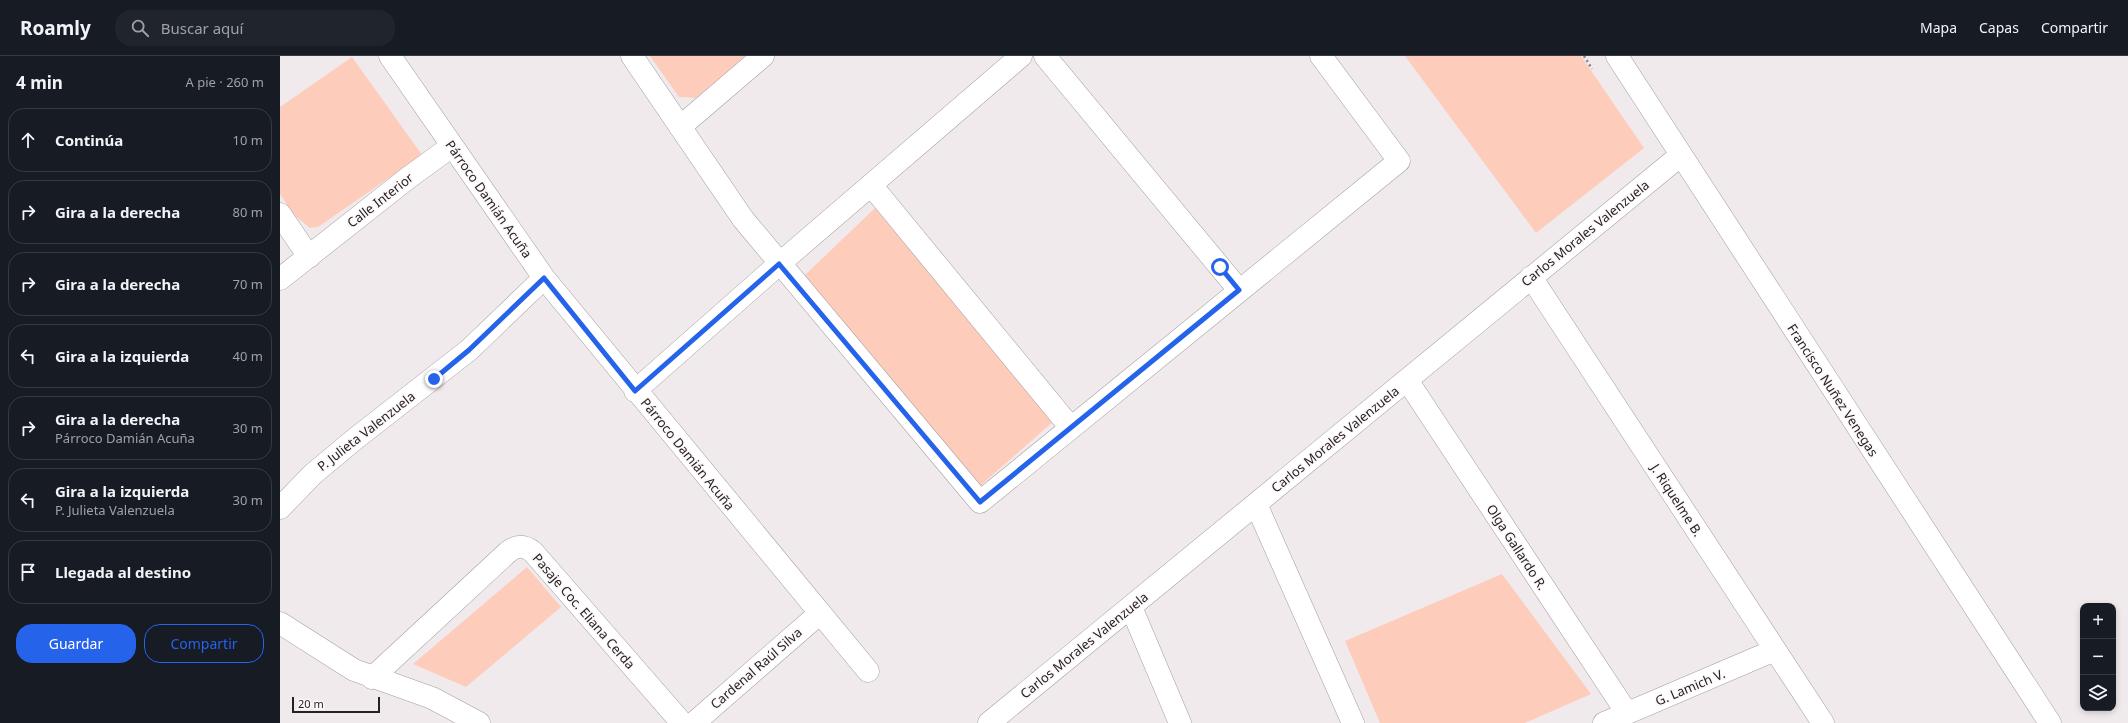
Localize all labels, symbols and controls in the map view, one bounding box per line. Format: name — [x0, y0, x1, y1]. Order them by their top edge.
search box — [115, 10, 395, 46]
text: Roamly — [20, 15, 91, 41]
icon: search — [129, 17, 151, 39]
text: Buscar aquí — [161, 18, 243, 38]
text: Mapa — [1920, 18, 1957, 37]
text: Capas — [1979, 18, 2019, 37]
text: Compartir — [2041, 18, 2108, 37]
text: 4 min — [16, 71, 63, 94]
text: A pie · 260 m — [186, 73, 264, 91]
icon: ahead — [17, 129, 39, 151]
text: Continúa — [55, 130, 123, 150]
text: 10 m — [233, 131, 263, 149]
street label: Párroco Damián Acuña — [442, 137, 536, 261]
street label: Calle Interior — [343, 168, 417, 232]
street label: Carlos Morales Valenzuela — [1517, 176, 1653, 290]
icon: right — [17, 201, 39, 223]
text: Gira a la derecha — [55, 202, 180, 222]
text: 80 m — [233, 203, 263, 221]
route start — [1211, 258, 1229, 276]
icon: right — [17, 273, 39, 295]
text: Gira a la derecha — [55, 274, 180, 294]
text: 70 m — [233, 275, 263, 293]
street label: Francisco Nuñez Venegas — [1783, 320, 1883, 460]
icon: left — [17, 345, 39, 367]
text: Gira a la izquierda — [55, 346, 189, 366]
text: 40 m — [233, 347, 263, 365]
route end — [425, 370, 443, 388]
street label: Carlos Morales Valenzuela — [1267, 382, 1403, 496]
street label: P. Julieta Valenzuela — [313, 387, 419, 475]
street label: Párroco Damián Acuña — [637, 394, 739, 514]
text: Gira a la derecha — [55, 409, 180, 429]
icon: right — [17, 417, 39, 439]
text: 30 m — [233, 419, 263, 437]
text: Párroco Damián Acuña — [55, 429, 195, 447]
street label: J. Riquelme B. — [1646, 459, 1707, 540]
text: Gira a la izquierda — [55, 481, 189, 501]
icon: left — [17, 489, 39, 511]
text: 30 m — [233, 491, 263, 509]
text: P. Julieta Valenzuela — [55, 501, 175, 519]
street label: Olga Gallardo R. — [1483, 501, 1551, 593]
street label: Pasaje Coc. Eliana Cerda — [529, 549, 639, 673]
icon: arrive — [17, 561, 39, 583]
text: Llegada al destino — [55, 562, 191, 582]
street label: Carlos Morales Valenzuela — [1016, 588, 1152, 702]
map controls — [2080, 603, 2116, 711]
button: + — [2080, 603, 2116, 639]
street label: Cardenal Raúl Silva — [706, 623, 806, 713]
button: Guardar — [16, 624, 136, 663]
button: Compartir — [144, 624, 264, 663]
button: − — [2080, 639, 2116, 675]
street label: G. Lamich V. — [1652, 664, 1728, 710]
button: layers — [2080, 675, 2116, 711]
scale bar — [292, 695, 380, 714]
text: 20 m — [298, 696, 324, 711]

